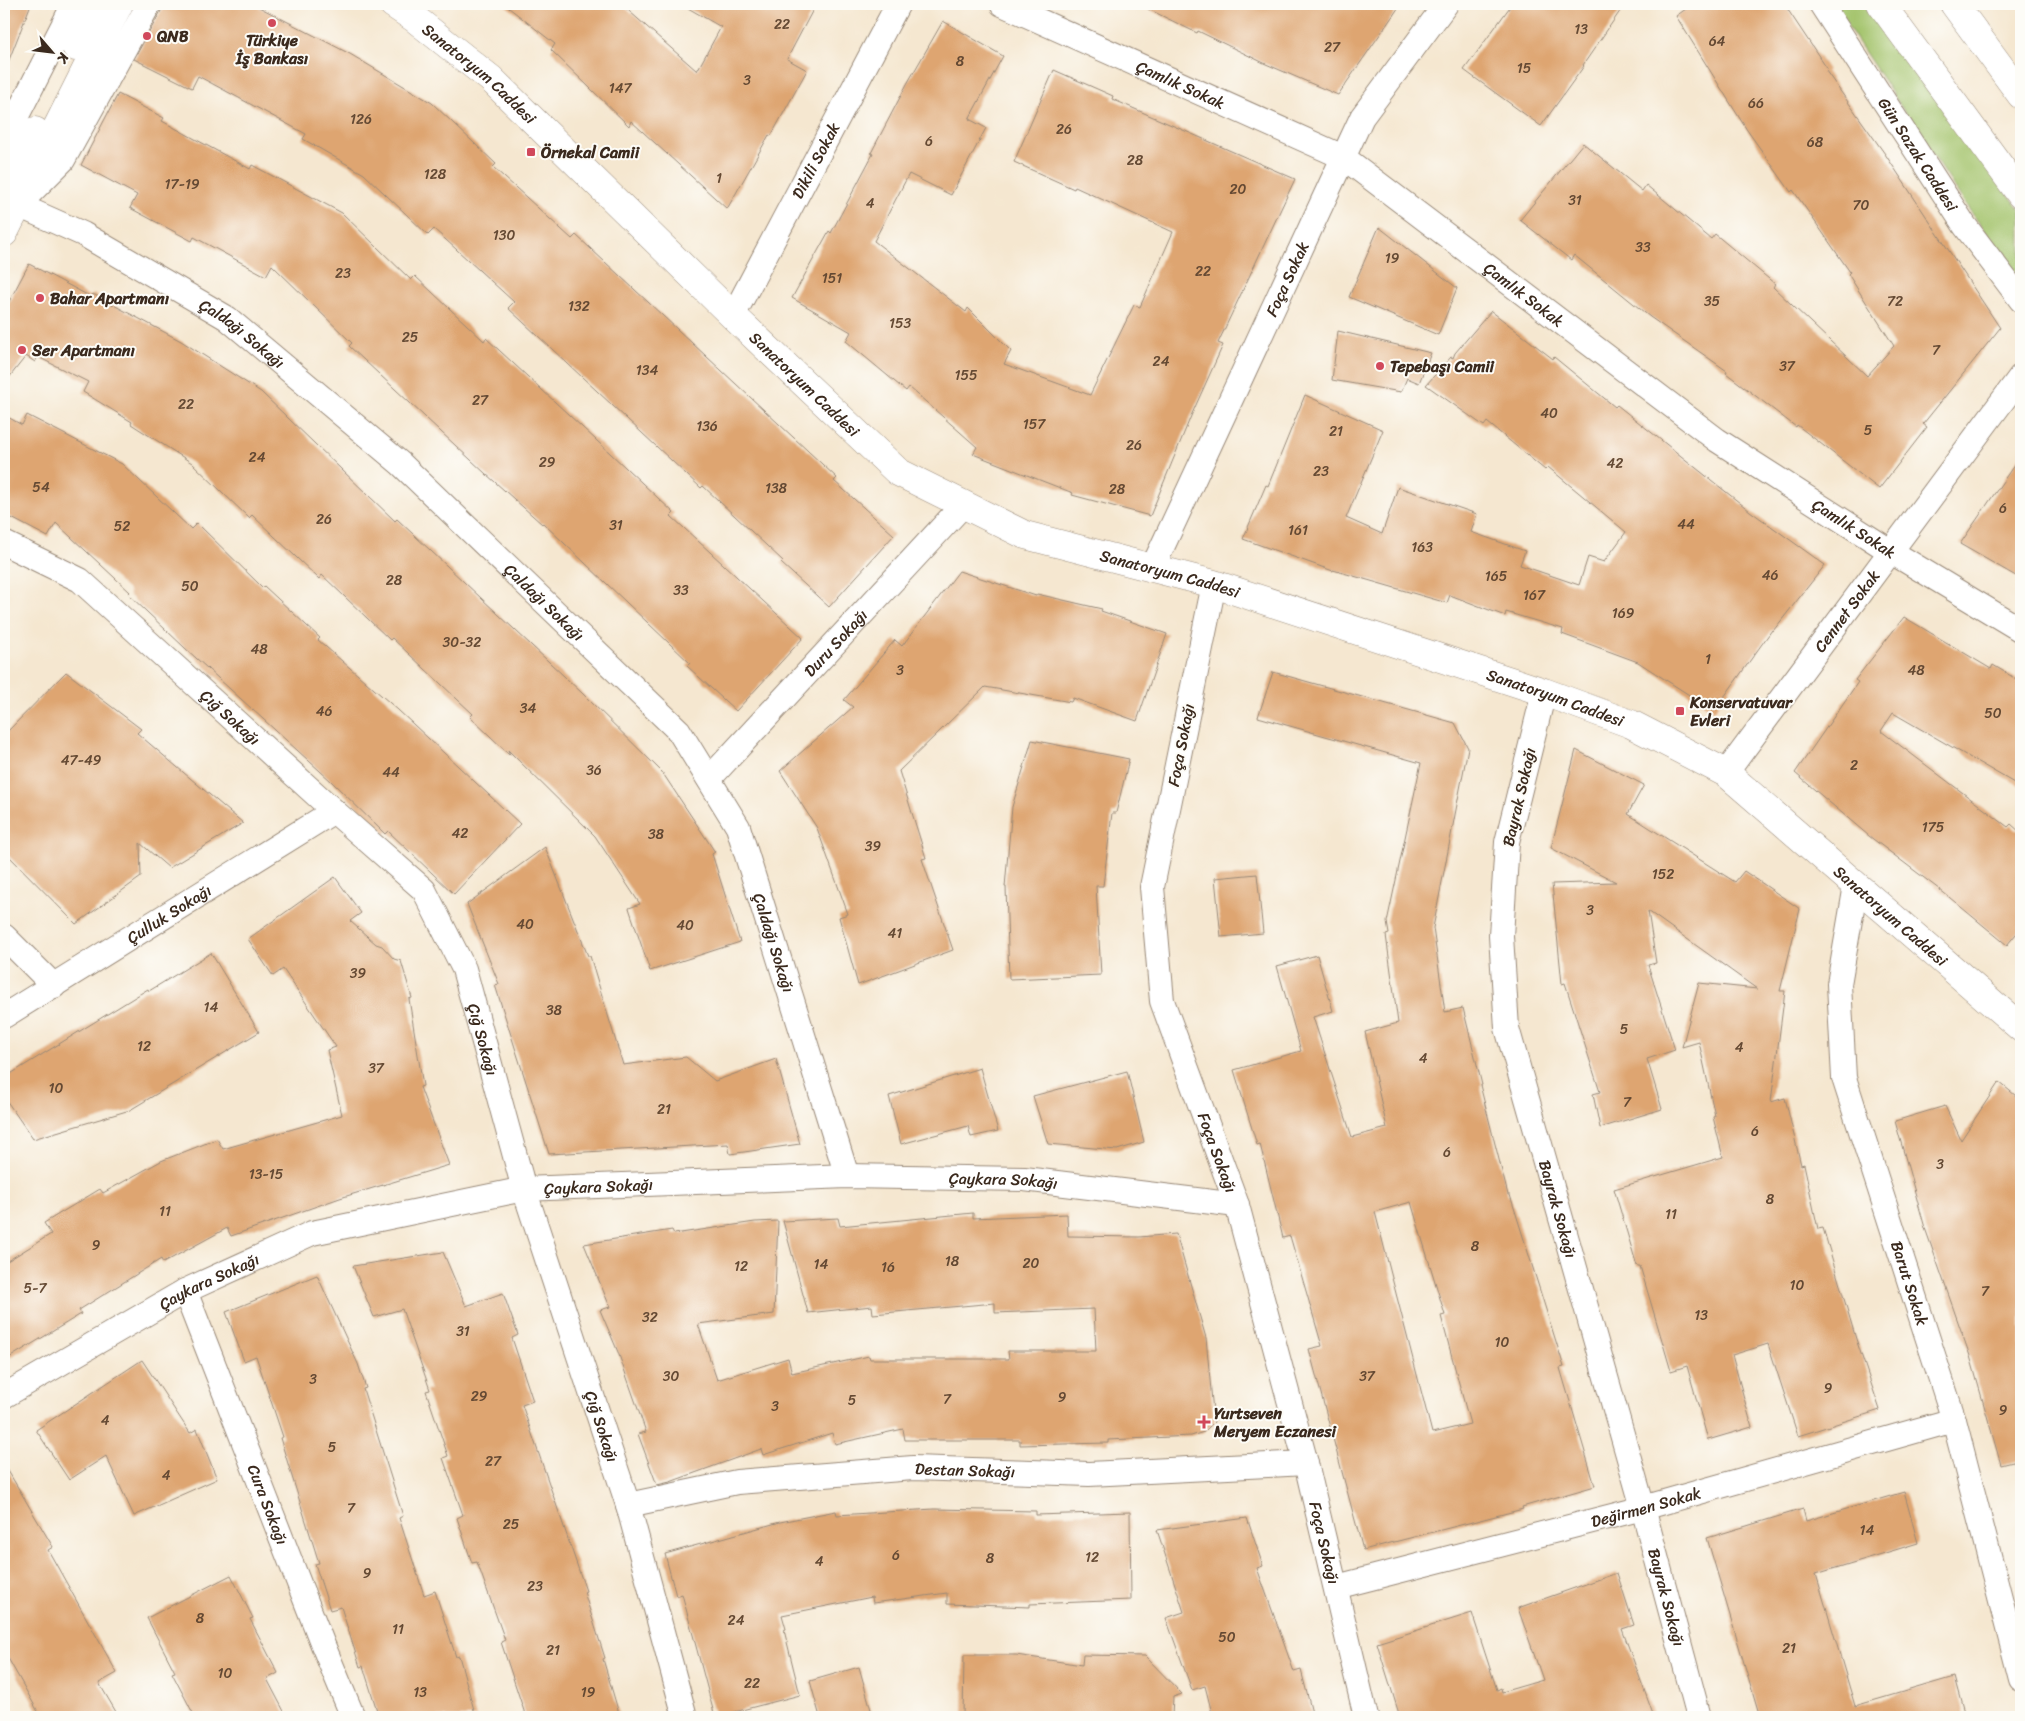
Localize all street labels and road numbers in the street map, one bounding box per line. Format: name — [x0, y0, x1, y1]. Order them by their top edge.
street label: Sanatoryum Caddesi — [416, 15, 544, 131]
street label: Çamlık Sokak — [1131, 52, 1230, 117]
street label: Gün Sazak Caddesi — [1870, 91, 1967, 218]
street label: Dikili Sokak — [783, 116, 848, 204]
street label: Foça Sokak — [1257, 236, 1317, 321]
street label: Çamlık Sokak — [1477, 254, 1571, 334]
street label: Çaldağı Sokağı — [194, 290, 292, 376]
street label: Sanatoryum Caddesi — [742, 324, 868, 444]
street label: Çamlık Sokak — [1806, 490, 1902, 566]
street label: Sanatoryum Caddesi — [1097, 541, 1244, 606]
street label: Çaldağı Sokağı — [497, 556, 592, 648]
street label: Cennet Sokak — [1806, 563, 1887, 659]
street label: Duru Sokağı — [796, 602, 875, 683]
street label: Sanatoryum Caddesi — [1483, 660, 1629, 735]
street label: Çığ Sokağı — [193, 681, 268, 752]
street label: Foça Sokağı — [1159, 701, 1203, 789]
street label: Bayrak Sokağı — [1494, 745, 1544, 849]
street label: Sanatoryum Caddesi — [1827, 857, 1955, 974]
street label: Çulluk Sokağı — [120, 876, 217, 951]
street label: Çaldağı Sokağı — [745, 889, 803, 996]
street label: Çığ Sokağı — [459, 1000, 507, 1079]
street label: Foça Sokağı — [1190, 1108, 1246, 1197]
street label: Bayrak Sokağı — [1531, 1157, 1586, 1261]
street label: Çaykara Sokağı — [949, 1163, 1059, 1197]
street label: Çaykara Sokağı — [544, 1169, 654, 1203]
street label: Barut Sokak — [1883, 1237, 1937, 1330]
street label: Çaykara Sokağı — [153, 1244, 264, 1318]
street label: Çığ Sokağı — [577, 1387, 627, 1466]
street label: Destan Sokağı — [914, 1454, 1016, 1486]
street label: Cura Sokağı — [239, 1460, 297, 1549]
street label: Değirmen Sokak — [1588, 1478, 1705, 1535]
street label: Foça Sokağı — [1301, 1498, 1349, 1587]
street label: Bayrak Sokağı — [1640, 1545, 1694, 1650]

